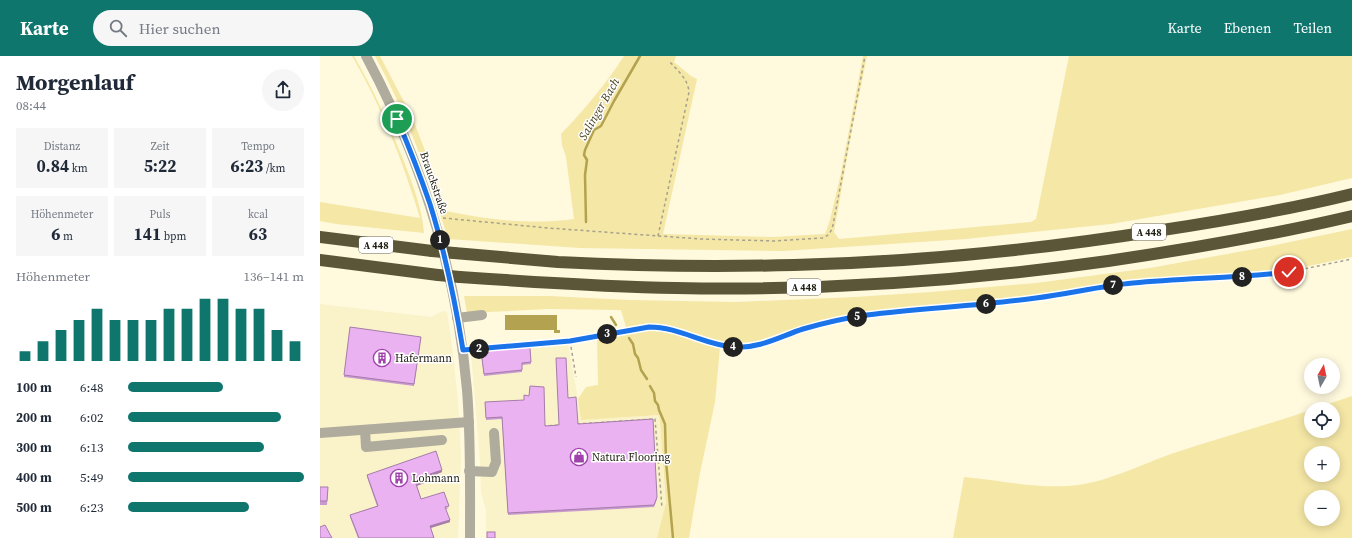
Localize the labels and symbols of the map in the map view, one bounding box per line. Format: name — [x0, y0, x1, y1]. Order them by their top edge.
water label: Salinger Bach — [575, 75, 623, 143]
pin — [380, 102, 414, 136]
street label: Brauckstraße — [416, 150, 452, 217]
road number: A 448 — [1132, 224, 1166, 240]
pin: 1 — [430, 230, 450, 250]
road number: A 448 — [359, 237, 393, 253]
pin — [1272, 255, 1306, 289]
pin: 8 — [1232, 267, 1252, 287]
pin: 7 — [1103, 275, 1123, 295]
road number: A 448 — [787, 279, 821, 295]
pin: 6 — [976, 294, 996, 314]
pin: 5 — [847, 307, 867, 327]
pin: 3 — [597, 324, 617, 344]
pin: 4 — [723, 337, 743, 357]
pin: 2 — [469, 339, 489, 359]
building icon: Hafermann — [372, 348, 392, 368]
place label: Hafermann — [395, 351, 452, 366]
north arrow — [1304, 358, 1340, 394]
shop icon: Natura Flooring — [569, 447, 589, 467]
place label: Natura Flooring — [592, 450, 671, 465]
building icon: Lohmann — [389, 468, 409, 488]
place label: Lohmann — [412, 471, 460, 486]

